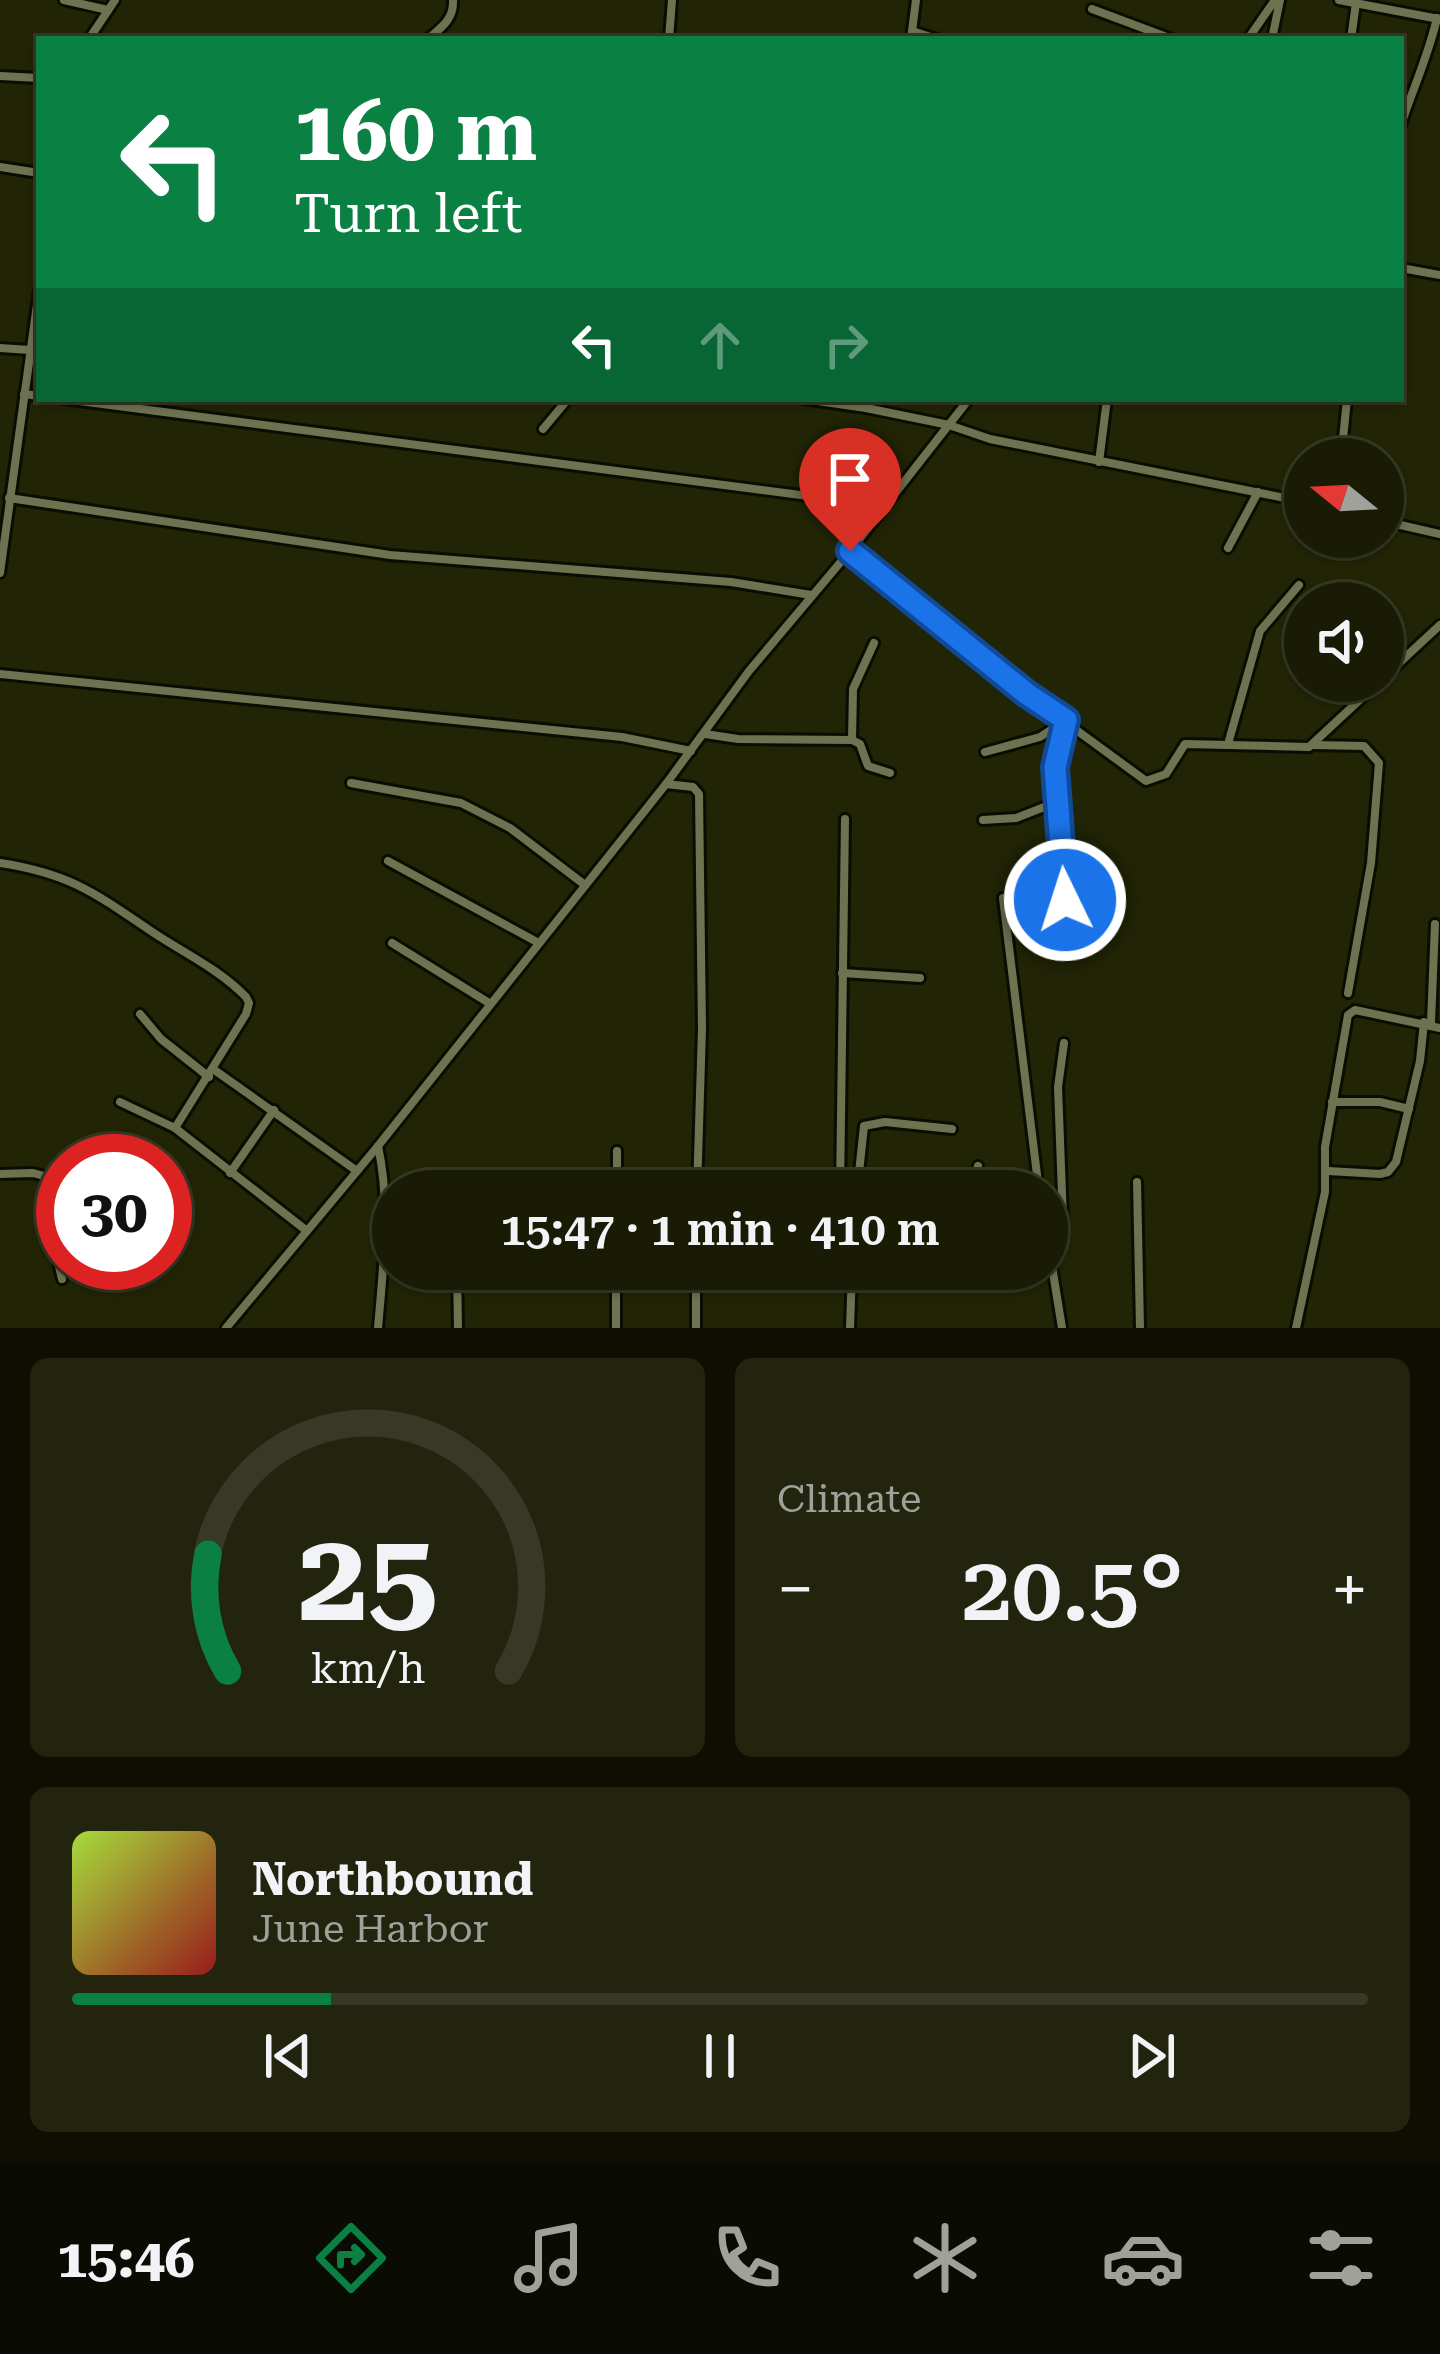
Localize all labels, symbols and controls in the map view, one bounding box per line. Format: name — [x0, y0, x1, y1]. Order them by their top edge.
text: 160 m — [294, 82, 537, 180]
icon: left — [96, 84, 252, 240]
text: Turn left — [294, 182, 522, 245]
icon: left — [561, 312, 627, 378]
icon: ahead — [687, 312, 753, 378]
icon: right — [813, 312, 879, 378]
pin — [799, 428, 901, 551]
north arrow — [1284, 438, 1404, 558]
map controls — [1284, 438, 1404, 702]
icon: arrive — [817, 446, 883, 512]
button: sound — [1284, 582, 1404, 702]
position arrow — [1002, 837, 1128, 963]
speed limit sign: 30 — [36, 1134, 192, 1290]
text: 15:47 · 1 min · 410 m — [500, 1203, 940, 1256]
text: Climate — [777, 1476, 921, 1522]
text: 25 — [298, 1504, 437, 1650]
text: 20.5° — [961, 1537, 1184, 1642]
text: − — [777, 1551, 814, 1628]
text: + — [1331, 1551, 1368, 1628]
text: km/h — [310, 1642, 425, 1692]
text: Northbound — [252, 1853, 533, 1906]
text: June Harbor — [252, 1906, 489, 1952]
icon: previous — [255, 2023, 321, 2089]
icon: pause — [687, 2023, 753, 2089]
icon: next — [1119, 2023, 1185, 2089]
icon: directions — [309, 2216, 393, 2300]
icon: music — [507, 2216, 591, 2300]
icon: phone — [705, 2216, 789, 2300]
icon: climate — [903, 2216, 987, 2300]
icon: car — [1101, 2216, 1185, 2300]
icon: filters — [1299, 2216, 1383, 2300]
text: 15:46 — [57, 2227, 195, 2290]

